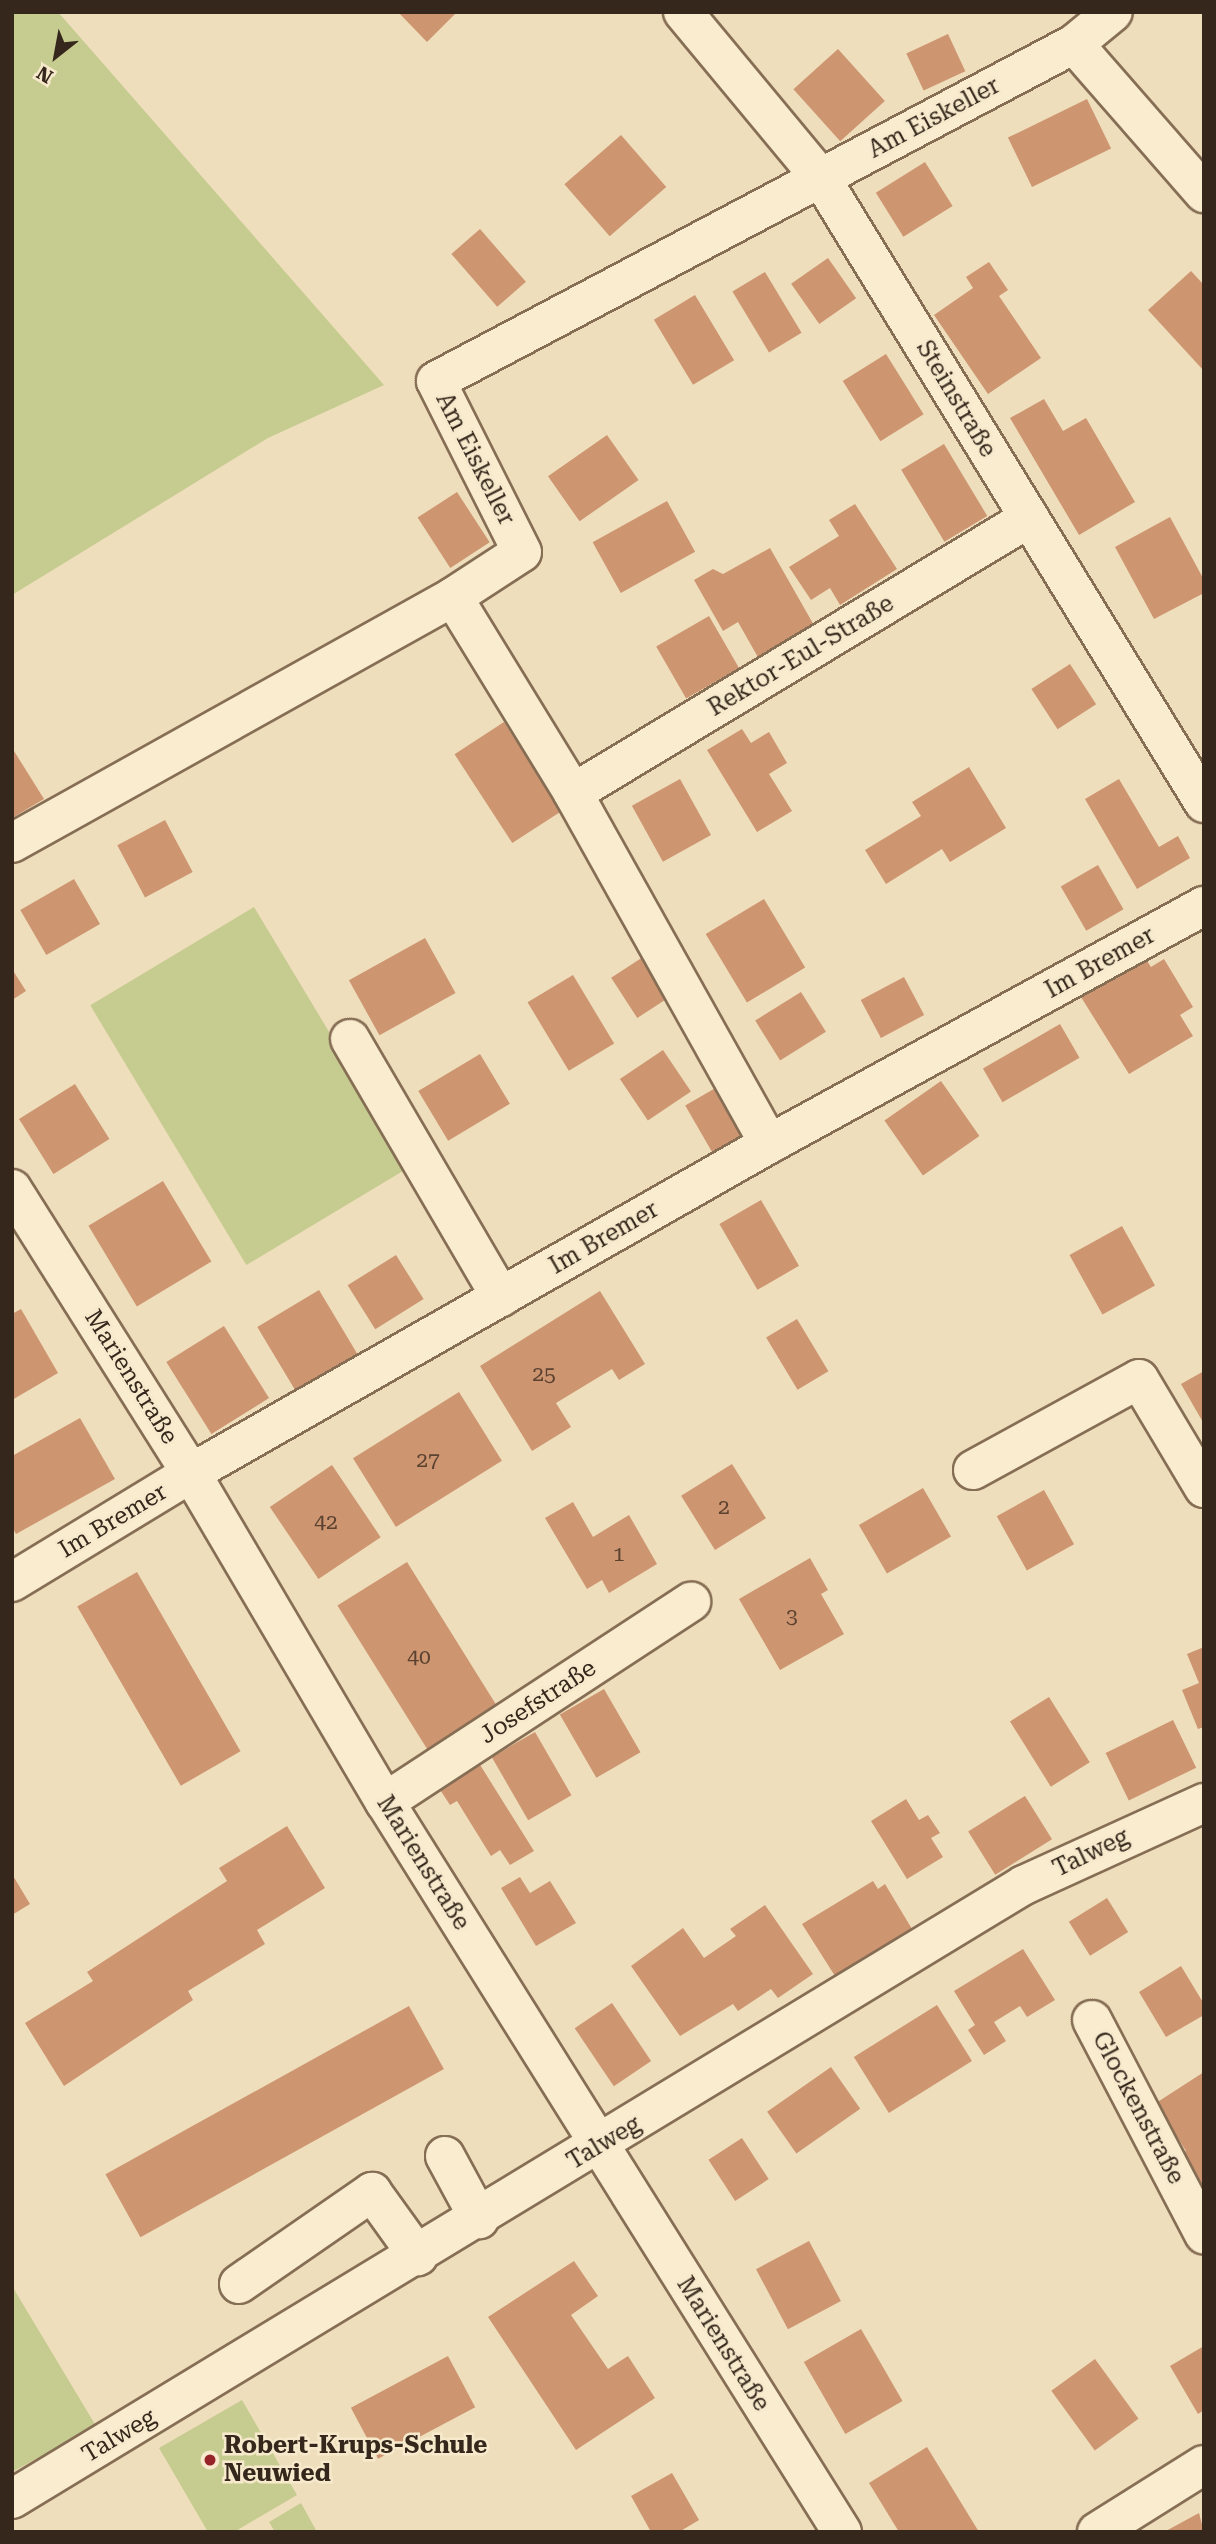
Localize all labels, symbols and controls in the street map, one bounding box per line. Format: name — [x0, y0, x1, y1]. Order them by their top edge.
north arrow — [21, 21, 91, 91]
text: N — [33, 61, 57, 88]
street label: Am Eiskeller — [863, 71, 1005, 165]
street label: Steinstraße — [910, 335, 1002, 463]
street label: Am Eiskeller — [429, 388, 521, 530]
street label: Rektor-Eul-Straße — [703, 589, 899, 723]
street label: Im Bremer — [1040, 921, 1160, 1005]
street label: Im Bremer — [545, 1195, 663, 1281]
street label: Marienstraße — [78, 1305, 184, 1449]
house number: 25 — [532, 1361, 556, 1387]
house number: 27 — [416, 1447, 440, 1473]
street label: Im Bremer — [54, 1478, 172, 1564]
house number: 2 — [718, 1494, 730, 1520]
house number: 42 — [314, 1509, 338, 1535]
house number: 1 — [613, 1541, 625, 1567]
house number: 3 — [786, 1603, 798, 1629]
house number: 40 — [407, 1644, 431, 1670]
street label: Josefstraße — [475, 1654, 601, 1750]
street label: Marienstraße — [370, 1791, 476, 1935]
street label: Talweg — [1048, 1822, 1134, 1884]
street label: Glockenstraße — [1086, 2027, 1190, 2189]
street label: Talweg — [562, 2110, 646, 2176]
street label: Marienstraße — [670, 2272, 776, 2416]
street label: Talweg — [77, 2403, 161, 2469]
place label: Robert-Krups-Schule Neuwied — [224, 2432, 487, 2488]
marker: Robert-Krups-Schule Neuwied — [202, 2452, 218, 2468]

